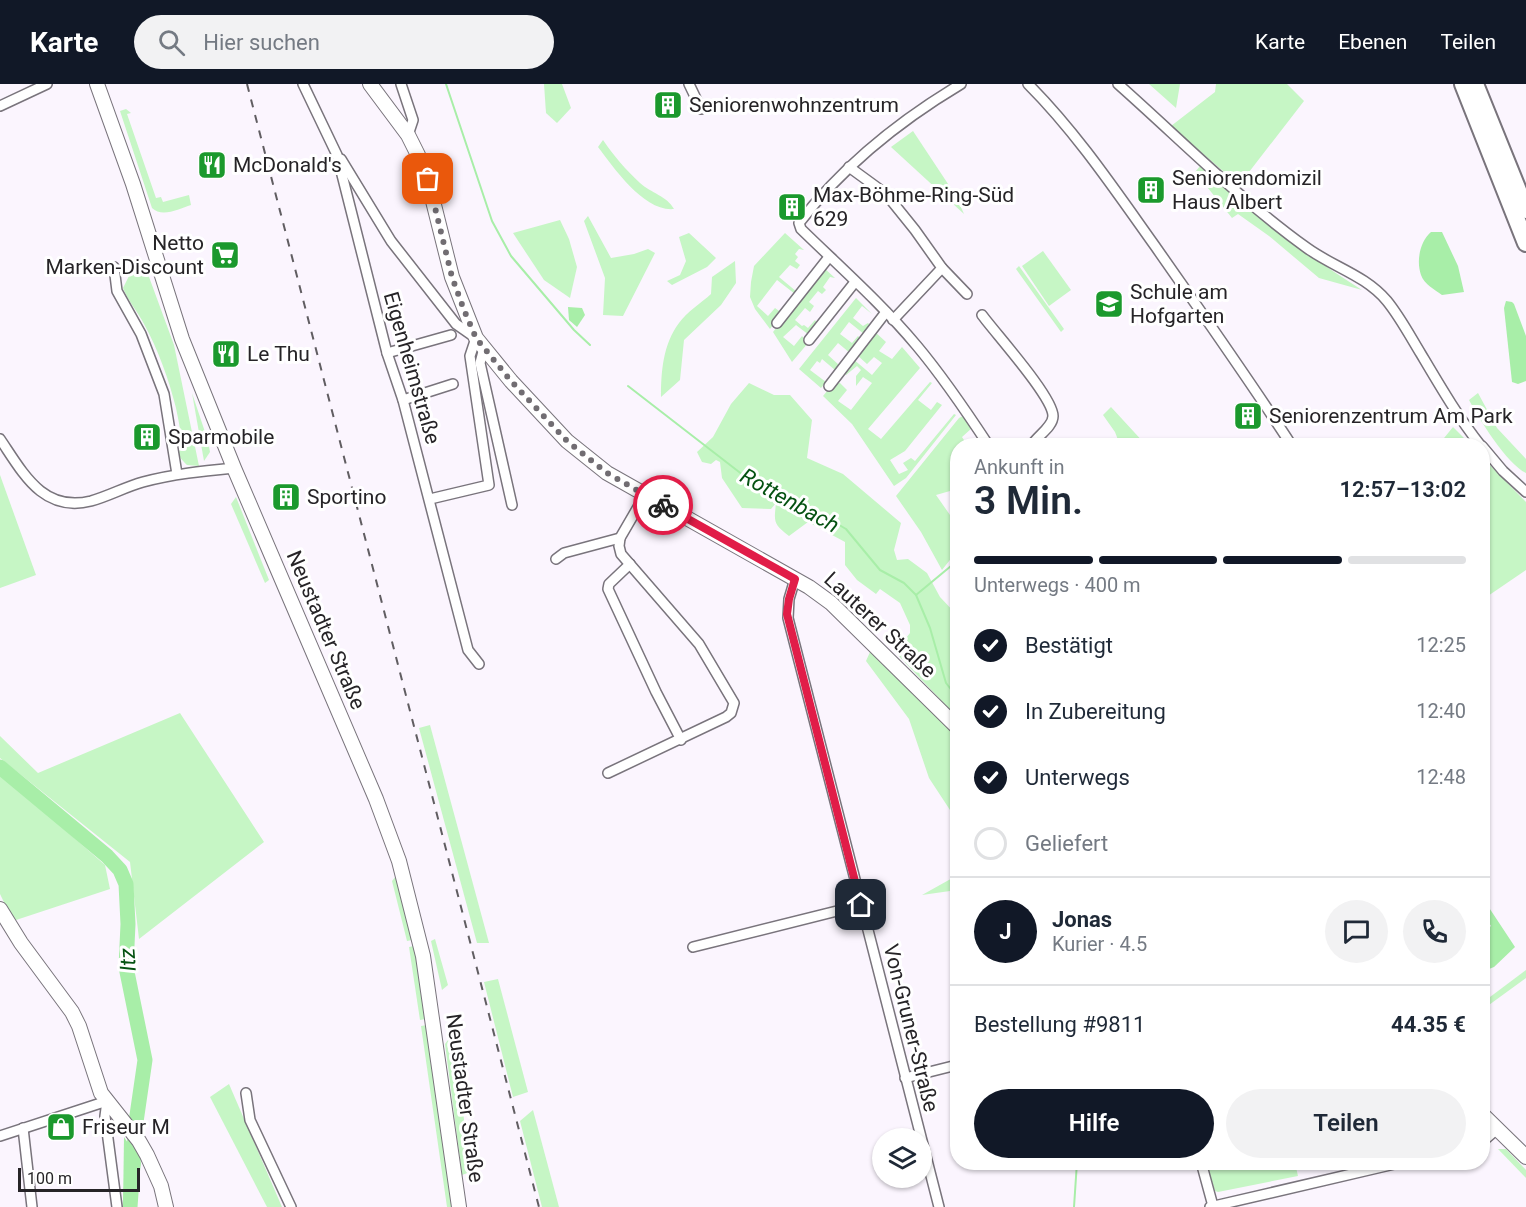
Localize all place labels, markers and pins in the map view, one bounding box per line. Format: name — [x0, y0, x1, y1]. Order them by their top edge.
building icon: Seniorenwohnzentrum — [652, 89, 684, 121]
place label: Seniorenwohnzentrum — [689, 93, 899, 117]
restaurant icon: McDonald's — [196, 149, 228, 181]
place label: McDonald's — [233, 153, 342, 177]
pin — [402, 153, 453, 204]
place label: Seniorendomizil Haus Albert — [1172, 166, 1322, 214]
building icon: Seniorendomizil Haus Albert — [1135, 174, 1167, 206]
place label: Max-Böhme-Ring-Süd 629 — [813, 183, 1014, 231]
building icon: Max-Böhme-Ring-Süd 629 — [776, 191, 808, 223]
place label: Netto Marken-Discount — [45, 231, 204, 279]
supermarket icon: Netto Marken-Discount — [209, 239, 241, 271]
place label: Schule am Hofgarten — [1130, 280, 1228, 328]
school or university icon: Schule am Hofgarten — [1093, 288, 1125, 320]
restaurant icon: Le Thu — [210, 338, 242, 370]
place label: Le Thu — [247, 342, 310, 366]
building icon: Seniorenzentrum Am Park — [1232, 400, 1264, 432]
place label: Seniorenzentrum Am Park — [1269, 404, 1513, 428]
building icon: Sparmobile — [131, 421, 163, 453]
place label: Sparmobile — [168, 425, 274, 449]
building icon: Sportino — [270, 481, 302, 513]
place label: Sportino — [307, 485, 386, 509]
pin — [835, 879, 886, 930]
shop icon: Friseur M — [45, 1111, 77, 1143]
place label: Friseur M — [82, 1115, 170, 1139]

